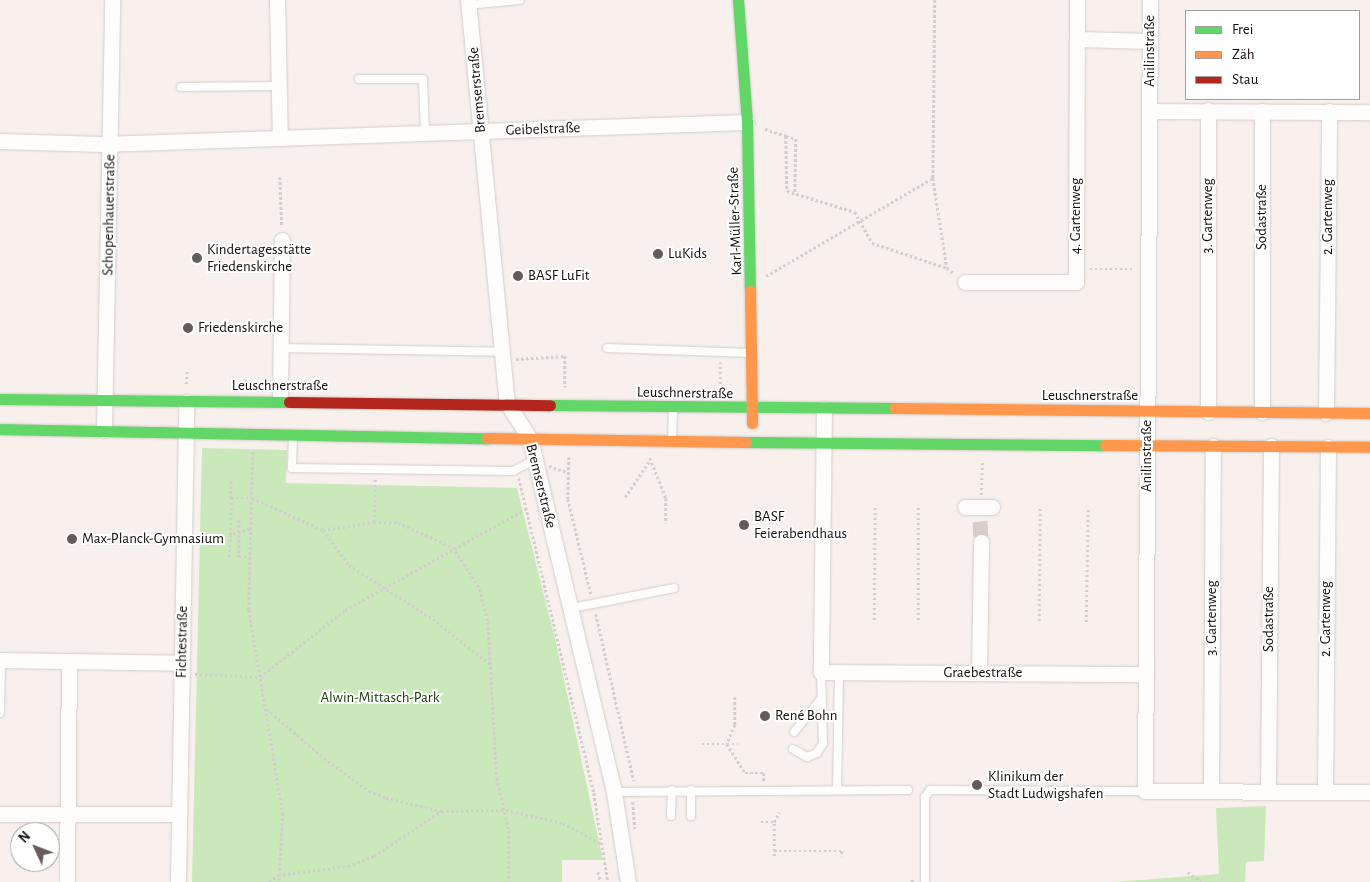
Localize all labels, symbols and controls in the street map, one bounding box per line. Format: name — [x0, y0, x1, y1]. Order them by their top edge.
legend — [1185, 10, 1360, 100]
street label: Anilinstraße — [1141, 15, 1159, 87]
text: Frei — [1232, 22, 1253, 37]
street label: Bremserstraße — [464, 46, 490, 134]
text: Zäh — [1232, 47, 1255, 62]
text: Stau — [1232, 72, 1258, 87]
street label: Geibelstraße — [505, 119, 581, 139]
street label: Schopenhauerstraße — [99, 154, 119, 276]
street label: Karl-Müller-Straße — [724, 166, 746, 276]
street label: 4. Gartenweg — [1067, 178, 1085, 254]
street label: 3. Gartenweg — [1199, 178, 1217, 254]
street label: 2. Gartenweg — [1319, 179, 1337, 255]
street label: Sodastraße — [1253, 184, 1271, 250]
place label: Kindertagesstätte Friedenskirche — [207, 240, 311, 275]
place label: LuKids — [668, 245, 707, 263]
marker: LuKids — [652, 248, 664, 260]
marker: Kindertagesstätte Friedenskirche — [191, 252, 203, 264]
place label: BASF LuFit — [528, 267, 590, 285]
marker: BASF LuFit — [512, 270, 524, 282]
place label: Friedenskirche — [198, 319, 283, 337]
marker: Friedenskirche — [182, 322, 194, 334]
street label: Leuschnerstraße — [232, 377, 328, 395]
street label: Leuschnerstraße — [637, 383, 733, 403]
street label: Leuschnerstraße — [1042, 387, 1138, 405]
street label: Anilinstraße — [1138, 420, 1156, 492]
street label: Bremserstraße — [522, 442, 560, 530]
place label: BASF Feierabendhaus — [754, 507, 847, 542]
marker: BASF Feierabendhaus — [738, 519, 750, 531]
place label: Max-Planck-Gymnasium — [82, 530, 224, 548]
marker: Max-Planck-Gymnasium — [66, 533, 78, 545]
street label: 3. Gartenweg — [1203, 580, 1221, 656]
street label: 2. Gartenweg — [1317, 581, 1335, 657]
street label: Sodastraße — [1260, 586, 1278, 652]
street label: Fichtestraße — [172, 606, 192, 678]
street label: Graebestraße — [943, 664, 1023, 682]
park label: Alwin-Mittasch-Park — [320, 689, 440, 707]
place label: René Bohn — [775, 707, 837, 725]
marker: René Bohn — [759, 710, 771, 722]
place label: Klinikum der Stadt Ludwigshafen — [988, 767, 1104, 802]
marker: Klinikum der Stadt Ludwigshafen — [970, 778, 984, 792]
north arrow — [10, 822, 60, 872]
text: N — [16, 829, 33, 846]

